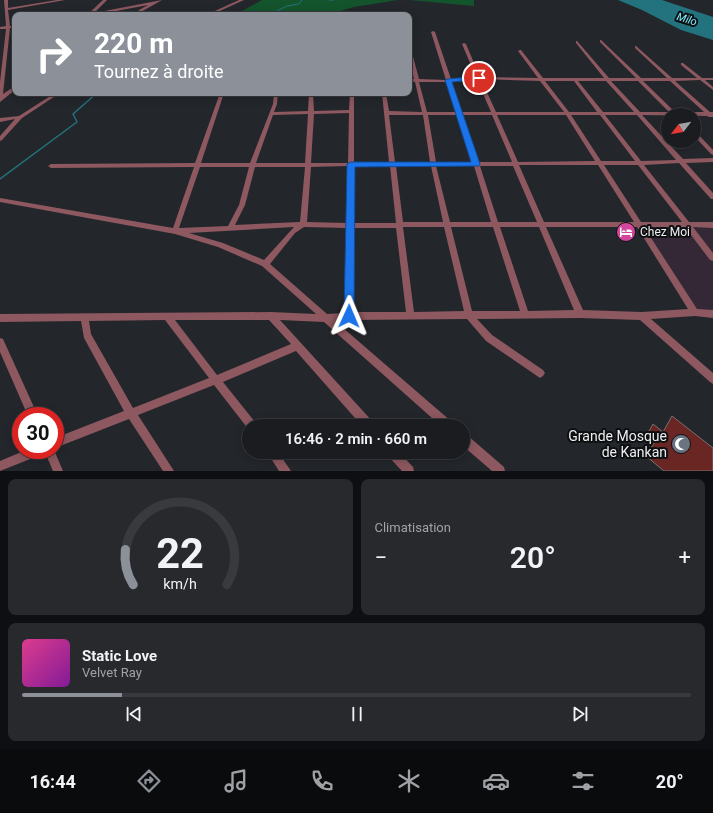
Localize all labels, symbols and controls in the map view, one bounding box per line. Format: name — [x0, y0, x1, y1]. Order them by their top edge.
water label: Milo — [675, 10, 699, 29]
text: 220 m — [94, 27, 173, 60]
icon: right — [28, 28, 80, 80]
text: Tournez à droite — [94, 61, 223, 82]
pin — [462, 61, 496, 95]
icon: arrive — [468, 67, 490, 89]
north arrow — [661, 108, 701, 148]
map controls — [661, 108, 701, 148]
hotel icon: Chez Moi — [615, 221, 637, 243]
place label: Chez Moi — [640, 225, 690, 239]
position arrow — [328, 295, 370, 337]
speed limit sign: 30 — [12, 407, 64, 459]
place label: Grande Mosque de Kankan — [568, 428, 667, 460]
text: 16:46 · 2 min · 660 m — [285, 430, 427, 448]
mosque icon: Grande Mosque de Kankan — [670, 433, 692, 455]
text: Climatisation — [375, 520, 451, 535]
text: 22 — [156, 529, 204, 578]
text: 20° — [510, 540, 556, 575]
text: − — [375, 545, 387, 570]
text: + — [679, 545, 691, 570]
text: km/h — [163, 576, 197, 592]
text: Static Love — [82, 647, 157, 665]
text: Velvet Ray — [82, 665, 142, 680]
icon: previous — [123, 703, 145, 725]
icon: pause — [346, 703, 368, 725]
icon: next — [569, 703, 591, 725]
icon: directions — [135, 767, 163, 795]
icon: music — [222, 767, 250, 795]
icon: phone — [308, 767, 336, 795]
icon: climate — [395, 767, 423, 795]
icon: car — [482, 767, 510, 795]
icon: filters — [569, 767, 597, 795]
text: 16:44 — [29, 771, 76, 792]
text: 20° — [656, 771, 684, 792]

